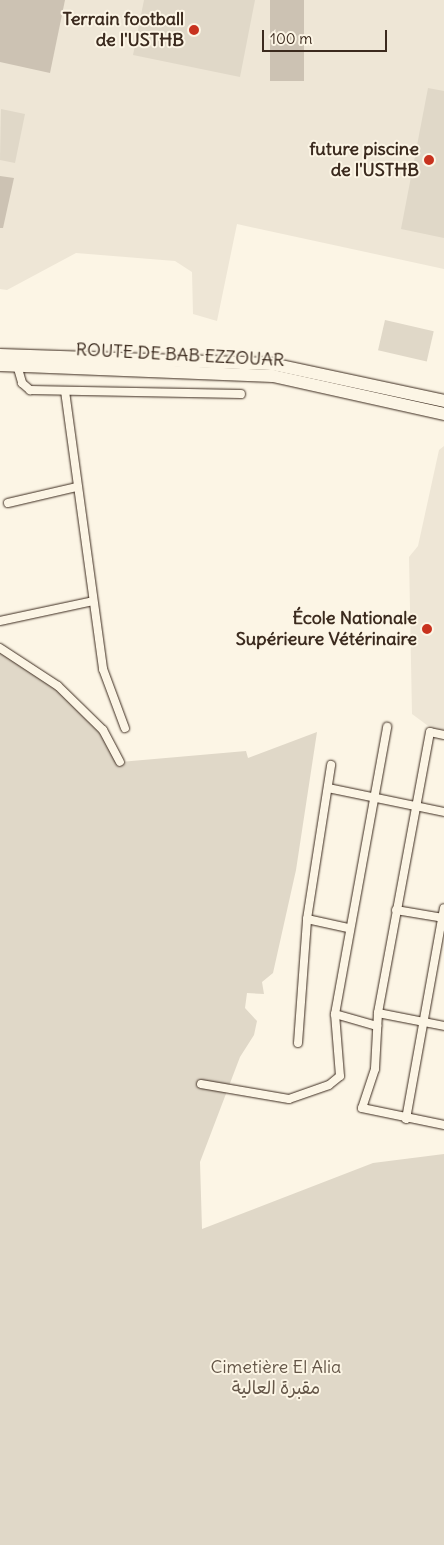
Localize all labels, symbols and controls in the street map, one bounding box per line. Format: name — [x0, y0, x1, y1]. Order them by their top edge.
place label: Terrain football de l'USTHB — [63, 9, 184, 52]
scale bar — [264, 20, 389, 52]
marker: Terrain football de l'USTHB — [188, 24, 200, 36]
text: 100 m — [270, 29, 312, 48]
place label: future piscine de l'USTHB — [309, 139, 419, 182]
marker: future piscine de l'USTHB — [423, 154, 435, 166]
street label: ROUTE DE BAB EZZOUAR — [75, 339, 285, 371]
place label: École Nationale Supérieure Vétérinaire — [236, 608, 417, 650]
marker: École Nationale Supérieure Vétérinaire — [421, 623, 433, 635]
park label: Cimetière El Alia مقبرة العالية — [211, 1357, 341, 1400]

